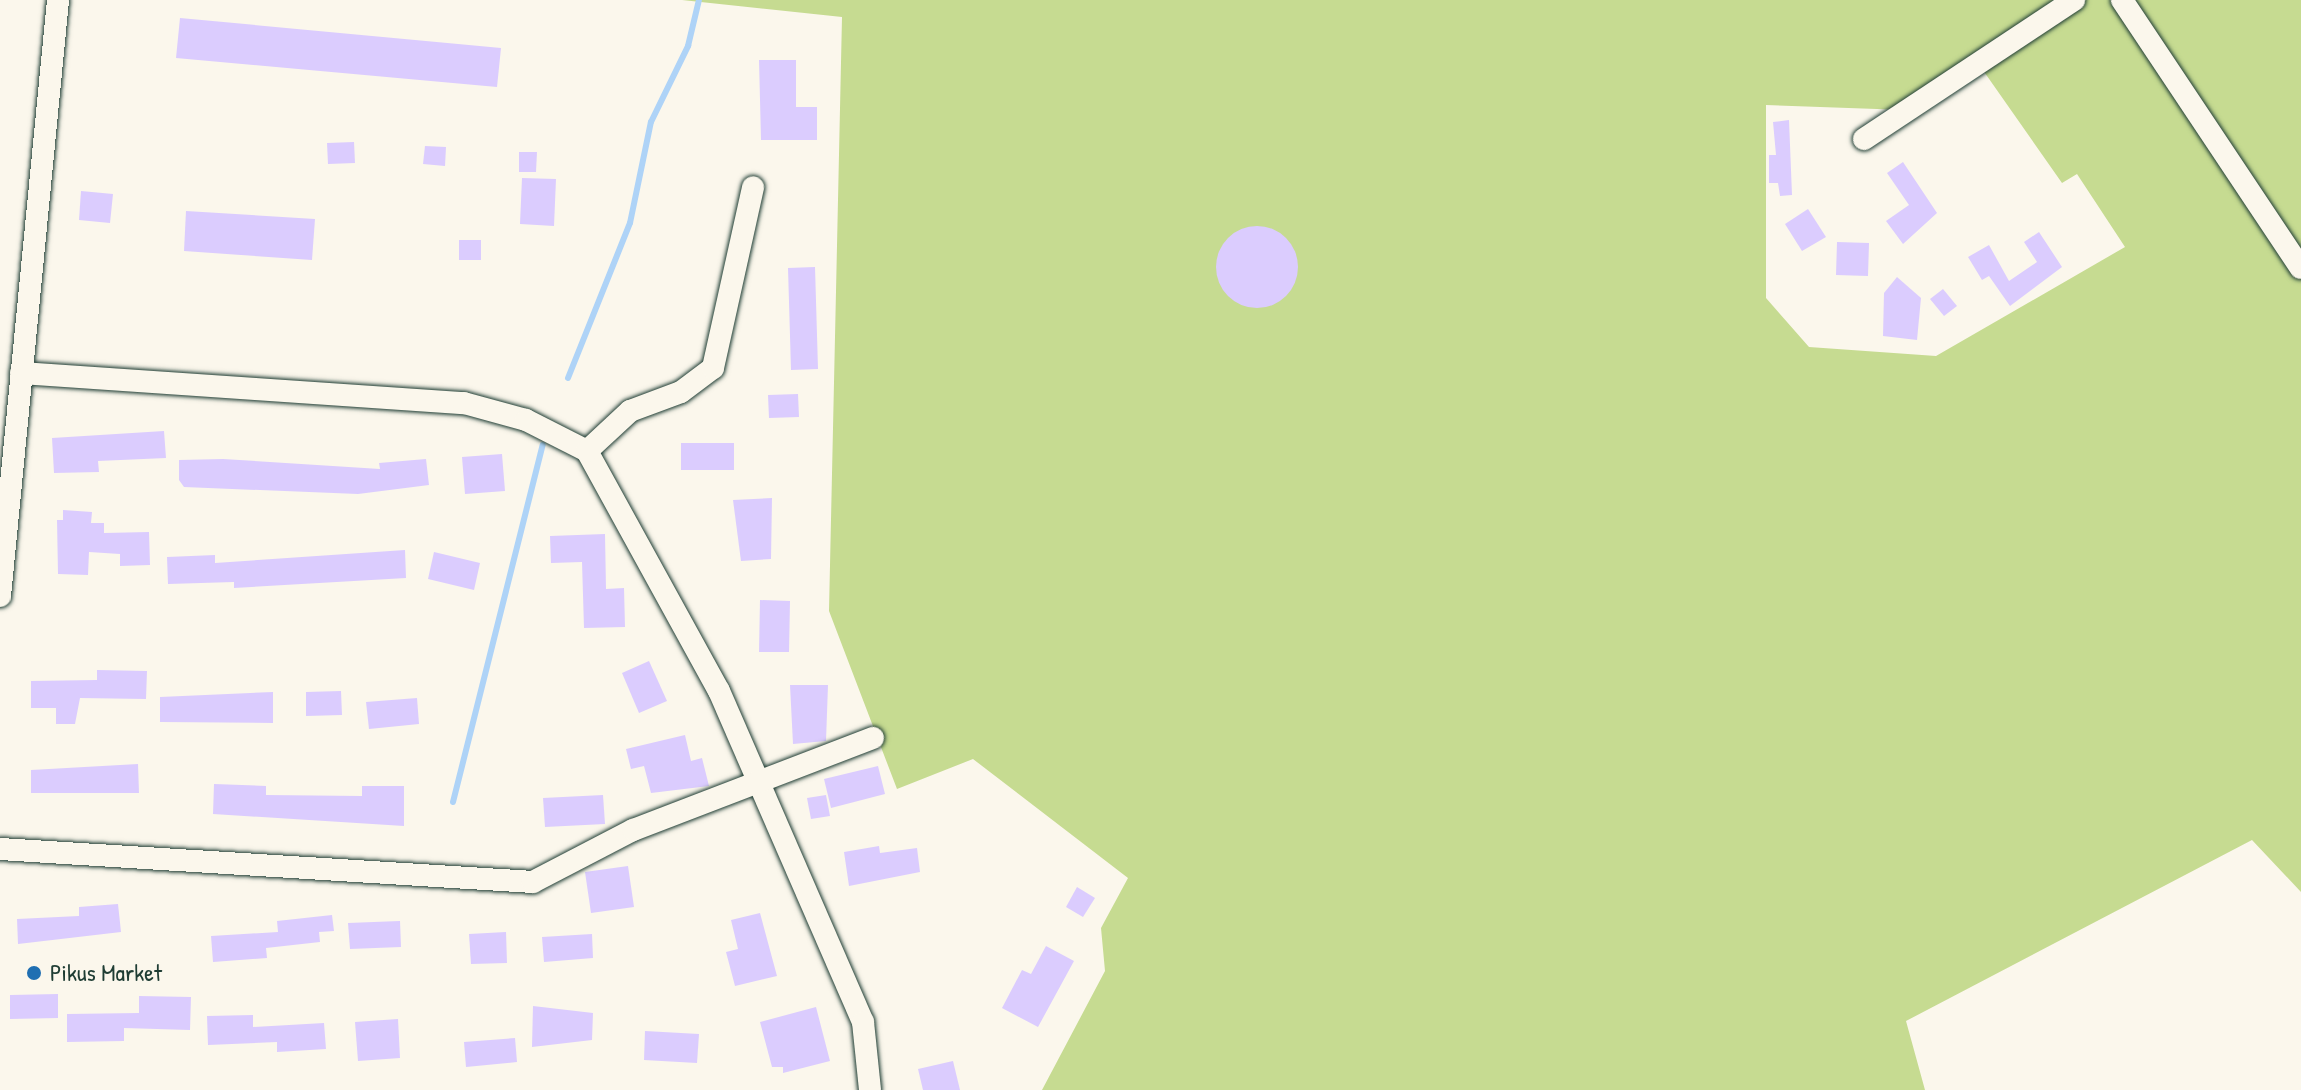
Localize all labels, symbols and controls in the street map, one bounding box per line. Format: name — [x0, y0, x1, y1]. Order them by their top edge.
place label: Pikus Market — [50, 959, 162, 987]
marker: Pikus Market — [25, 964, 43, 982]

